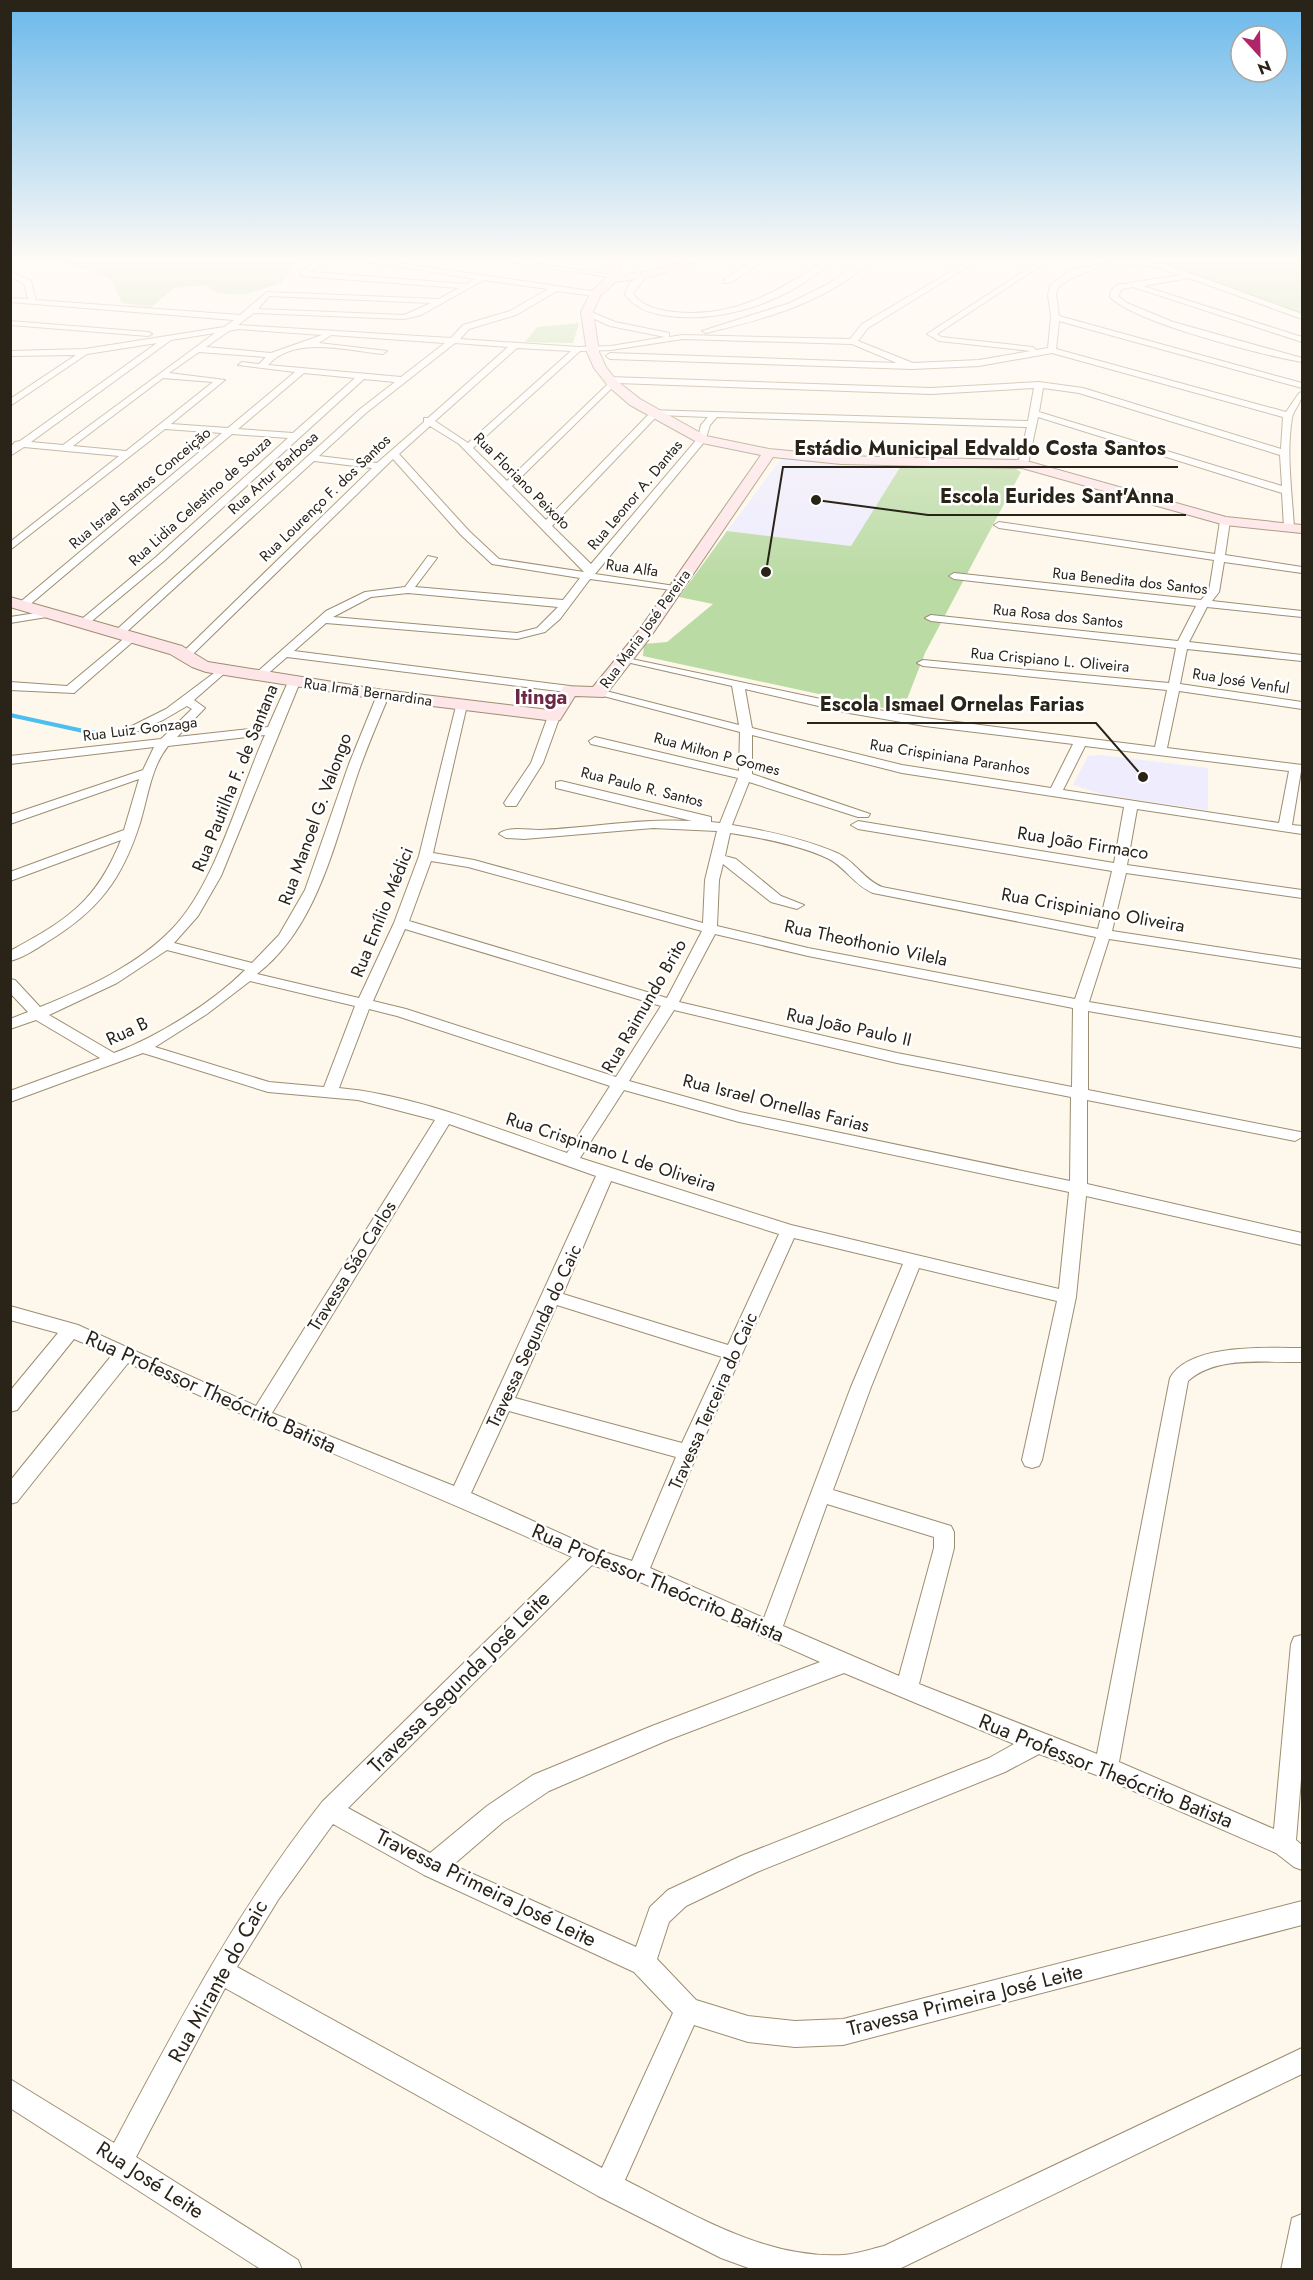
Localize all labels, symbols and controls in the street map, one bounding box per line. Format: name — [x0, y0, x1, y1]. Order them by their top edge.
north arrow — [1229, 24, 1289, 84]
text: N — [1254, 54, 1275, 80]
street label: Rua Israel Santos Conceição — [64, 422, 216, 554]
street label: Rua Artur Barbosa — [223, 426, 323, 520]
street label: Rua Floriano Peixoto — [468, 427, 576, 535]
street label: Rua Lourenço F. dos Santos — [254, 429, 396, 567]
callout: Estádio Municipal Edvaldo Costa Santos — [783, 429, 1178, 467]
street label: Rua Lidia Celestino de Souza — [124, 431, 276, 571]
text: Estádio Municipal Edvaldo Costa Santos — [794, 434, 1166, 463]
street label: Rua Leonor A. Dantas — [582, 435, 688, 555]
callout: Escola Eurides Sant'Anna — [928, 477, 1186, 515]
text: Escola Eurides Sant'Anna — [940, 482, 1174, 511]
street label: Rua Alfa — [604, 553, 660, 583]
street label: Rua Benedita dos Santos — [1051, 562, 1209, 600]
street label: Rua Maria José Pereira — [594, 565, 696, 693]
street label: Rua Rosa dos Santos — [992, 598, 1124, 634]
street label: Rua Crispiano L. Oliveira — [970, 642, 1130, 678]
street label: Rua José Venful — [1191, 662, 1291, 700]
street label: Rua Irmã Bernardina — [302, 672, 434, 712]
street label: Rua Pautilha F. de Santana — [185, 680, 285, 876]
district label: Itinga — [515, 683, 567, 712]
callout: Escola Ismael Ornelas Farias — [807, 685, 1096, 723]
text: Escola Ismael Ornelas Farias — [820, 690, 1084, 719]
street label: Rua Luiz Gonzaga — [81, 711, 199, 747]
street label: Rua Milton P Gomes — [652, 727, 782, 781]
street label: Rua Manoel G. Valongo — [272, 729, 358, 909]
street label: Rua Crispiniana Paranhos — [868, 733, 1032, 781]
street label: Rua Paulo R. Santos — [578, 761, 706, 813]
street label: Rua João Firmaco — [1015, 820, 1151, 866]
street label: Rua Emílio Médici — [344, 843, 420, 981]
street label: Rua Crispiniano Oliveira — [999, 881, 1187, 939]
street label: Rua Theothonio Vilela — [782, 913, 950, 973]
street label: Rua Raimundo Brito — [595, 934, 693, 1078]
street label: Rua João Paulo II — [784, 1001, 914, 1053]
street label: Rua B — [102, 1010, 152, 1052]
street label: Rua Israel Ornellas Farias — [680, 1067, 872, 1139]
street label: Rua Crispinano L de Oliveira — [503, 1106, 719, 1198]
street label: Travessa Sáo Carlos — [301, 1196, 403, 1336]
street label: Travessa Segunda do Caic — [480, 1240, 588, 1432]
street label: Travessa Terceira do Caic — [662, 1308, 764, 1494]
street label: Rua Professor Theócrito Batista — [81, 1323, 341, 1461]
street label: Rua Professor Theócrito Batista — [527, 1516, 789, 1650]
street label: Travessa Segunda José Leite — [361, 1584, 557, 1780]
street label: Rua Professor Theócrito Batista — [974, 1706, 1238, 1836]
street label: Travessa Primeira José Leite — [371, 1821, 602, 1955]
street label: Rua Mirante do Caic — [161, 1894, 275, 2068]
street label: Travessa Primeira José Leite — [844, 1956, 1086, 2044]
street label: Rua José Leite — [90, 2134, 210, 2226]

